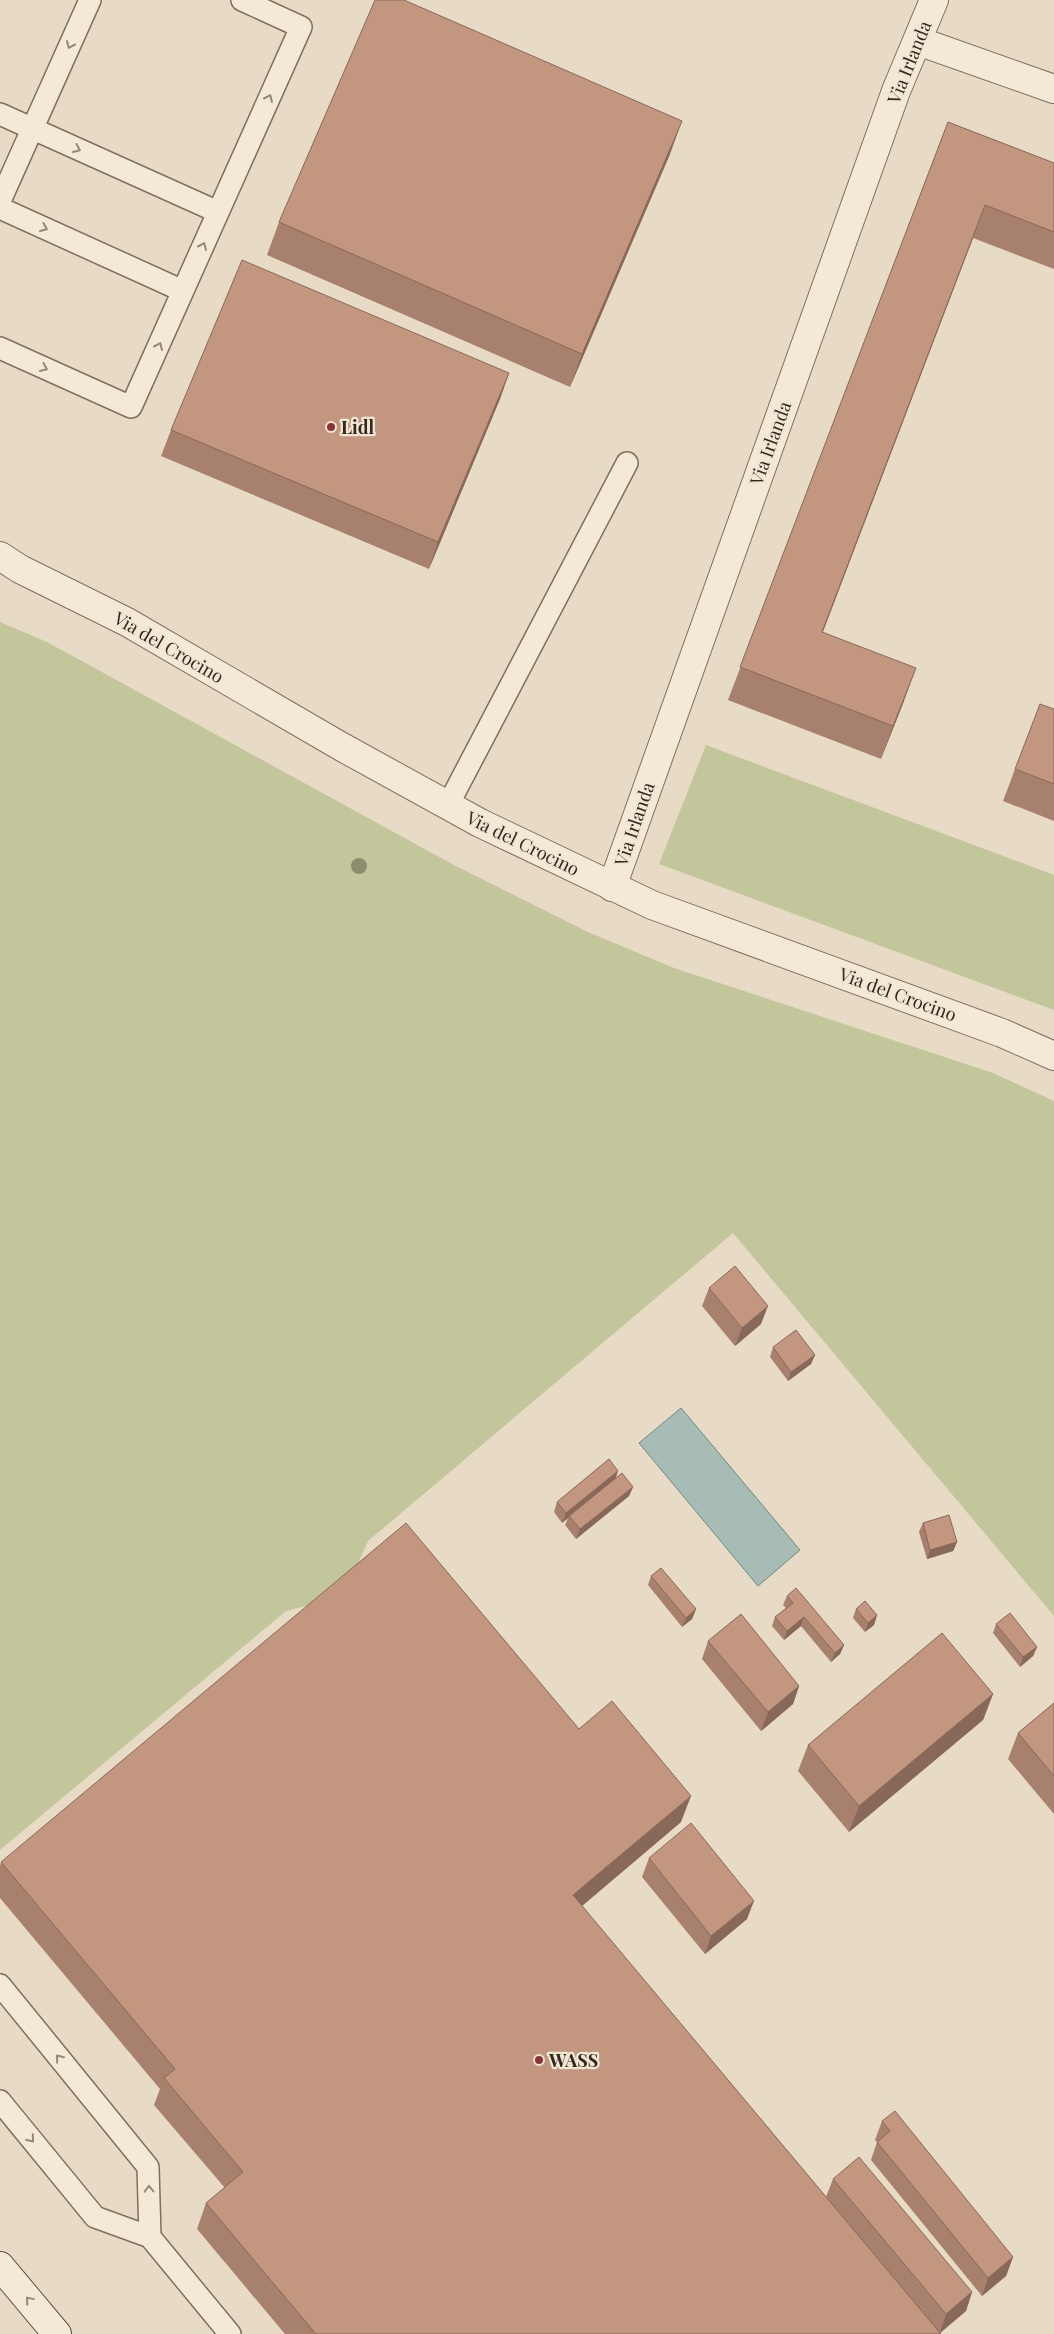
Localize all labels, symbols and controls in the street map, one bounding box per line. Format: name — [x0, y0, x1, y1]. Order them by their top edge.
street label: Via Irlanda — [881, 17, 937, 108]
one-way arrow — [67, 39, 77, 48]
one-way arrow — [263, 94, 274, 103]
one-way arrow — [72, 143, 81, 153]
one-way arrow — [39, 222, 48, 232]
one-way arrow — [197, 242, 208, 251]
one-way arrow — [152, 342, 163, 351]
one-way arrow — [39, 362, 48, 372]
street label: Via Irlanda — [743, 398, 796, 489]
place label: Lidl — [341, 415, 374, 439]
marker: Lidl — [325, 421, 337, 433]
street label: Via del Crocino — [109, 605, 228, 688]
street label: Via Irlanda — [608, 779, 660, 870]
street label: Via del Crocino — [462, 805, 584, 881]
street label: Via del Crocino — [835, 961, 960, 1026]
place label: WASS — [548, 2048, 598, 2072]
marker: WASS — [533, 2054, 545, 2066]
one-way arrow — [57, 2055, 65, 2064]
one-way arrow — [25, 2133, 34, 2142]
one-way arrow — [144, 2184, 154, 2192]
one-way arrow — [26, 2297, 34, 2306]

